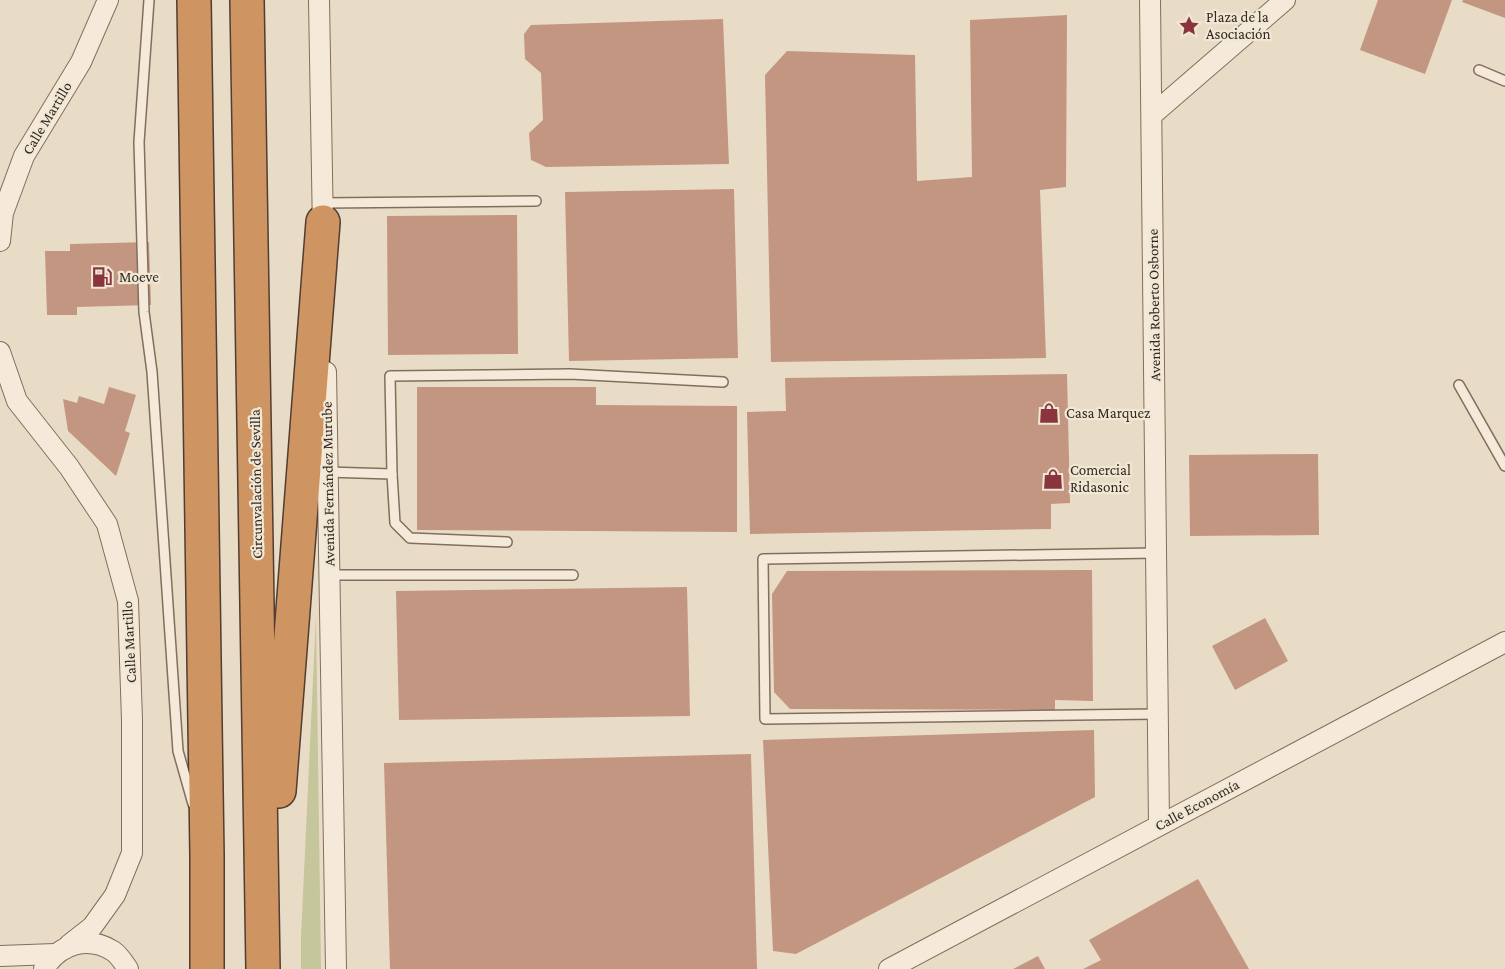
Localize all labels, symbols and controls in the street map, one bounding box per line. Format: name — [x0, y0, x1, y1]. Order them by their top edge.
place label: Plaza de la Asociación — [1206, 9, 1271, 42]
place icon: Plaza de la Asociación — [1177, 14, 1201, 38]
street label: Calle Martillo — [19, 79, 75, 157]
street label: Avenida Roberto Osborne — [1145, 228, 1163, 381]
fuel station icon: Moeve — [90, 265, 114, 289]
place label: Moeve — [119, 269, 159, 285]
street label: Avenida Fernández Murube — [319, 401, 337, 567]
shop icon: Casa Marquez — [1037, 401, 1061, 425]
place label: Casa Marquez — [1066, 405, 1150, 422]
street label: Circunvalación de Sevilla — [247, 409, 265, 559]
place label: Comercial Ridasonic — [1070, 462, 1131, 495]
shop icon: Comercial Ridasonic — [1041, 467, 1065, 491]
street label: Calle Martillo — [119, 601, 139, 683]
street label: Calle Economía — [1152, 776, 1242, 834]

